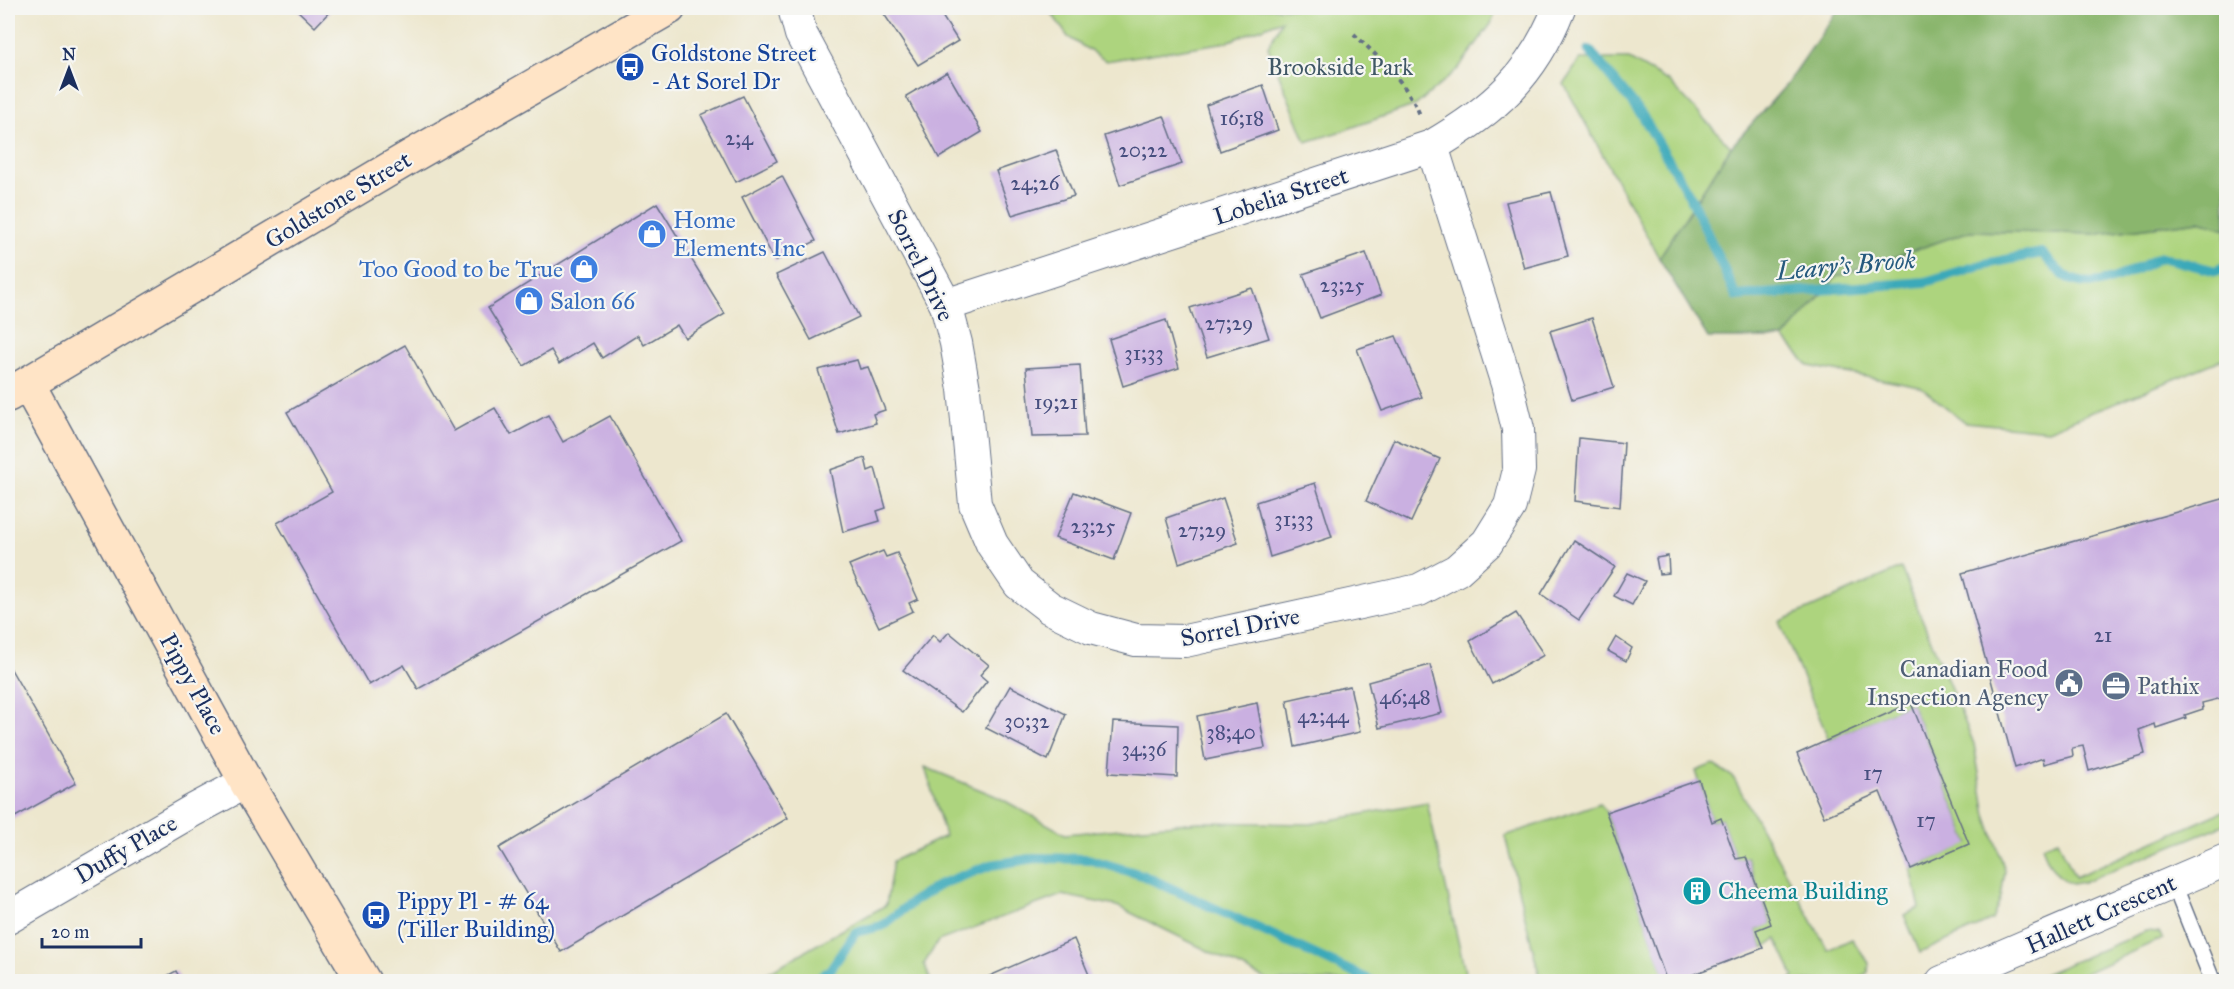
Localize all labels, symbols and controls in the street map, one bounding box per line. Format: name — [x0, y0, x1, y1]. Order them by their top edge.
place label: Goldstone Street - At Sorel Dr — [651, 38, 817, 96]
north arrow — [39, 39, 99, 99]
text: N — [62, 45, 76, 64]
bus stop icon: Goldstone Street - At Sorel Dr — [614, 51, 646, 83]
park label: Brookside Park — [1267, 52, 1414, 82]
house number: 16;18 — [1220, 105, 1264, 131]
house number: 2;4 — [725, 125, 754, 151]
house number: 20;22 — [1118, 137, 1168, 163]
street label: Goldstone Street — [259, 144, 417, 255]
street label: Lobelia Street — [1210, 160, 1353, 232]
house number: 24;26 — [1010, 170, 1061, 196]
street label: Sorrel Drive — [881, 204, 961, 326]
place label: Home Elements Inc — [673, 205, 805, 263]
shop icon: Home Elements Inc — [636, 218, 668, 250]
water label: Leary's Brook — [1774, 243, 1918, 287]
shop icon: Too Good to be True — [568, 253, 600, 285]
place label: Too Good to be True — [359, 254, 563, 284]
house number: 23;25 — [1320, 272, 1365, 298]
shop icon: Salon 66 — [513, 285, 545, 317]
place label: Salon 66 — [550, 286, 636, 316]
house number: 27;29 — [1205, 310, 1253, 336]
house number: 31;33 — [1124, 340, 1164, 366]
house number: 19;21 — [1034, 389, 1078, 415]
house number: 31;33 — [1274, 506, 1314, 532]
house number: 23;25 — [1071, 513, 1116, 539]
house number: 27;29 — [1178, 517, 1226, 543]
street label: Sorrel Drive — [1178, 601, 1302, 653]
house number: 21 — [2094, 622, 2112, 648]
street label: Pippy Place — [153, 628, 233, 740]
place label: Canadian Food Inspection Agency — [1867, 654, 2049, 712]
public building icon: Canadian Food Inspection Agency — [2053, 667, 2085, 699]
office icon: Pathix — [2100, 670, 2132, 702]
place label: Pathix — [2137, 671, 2200, 701]
house number: 46;48 — [1379, 684, 1431, 710]
house number: 42;44 — [1297, 703, 1350, 729]
house number: 30;32 — [1004, 708, 1050, 734]
house number: 38;40 — [1206, 719, 1256, 745]
house number: 34;36 — [1121, 736, 1168, 762]
house number: 17 — [1863, 760, 1883, 786]
house number: 17 — [1916, 807, 1936, 833]
street label: Duffy Place — [70, 808, 182, 890]
street label: Hallett Crescent — [2021, 867, 2181, 961]
building icon: Cheema Building — [1681, 875, 1713, 907]
place label: Cheema Building — [1718, 876, 1888, 906]
place label: Pippy Pl - # 64 (Tiller Building) — [397, 886, 555, 944]
bus stop icon: Pippy Pl - # 64 (Tiller Building) — [360, 899, 392, 931]
scale bar — [42, 911, 141, 949]
text: 20 m — [51, 921, 89, 943]

